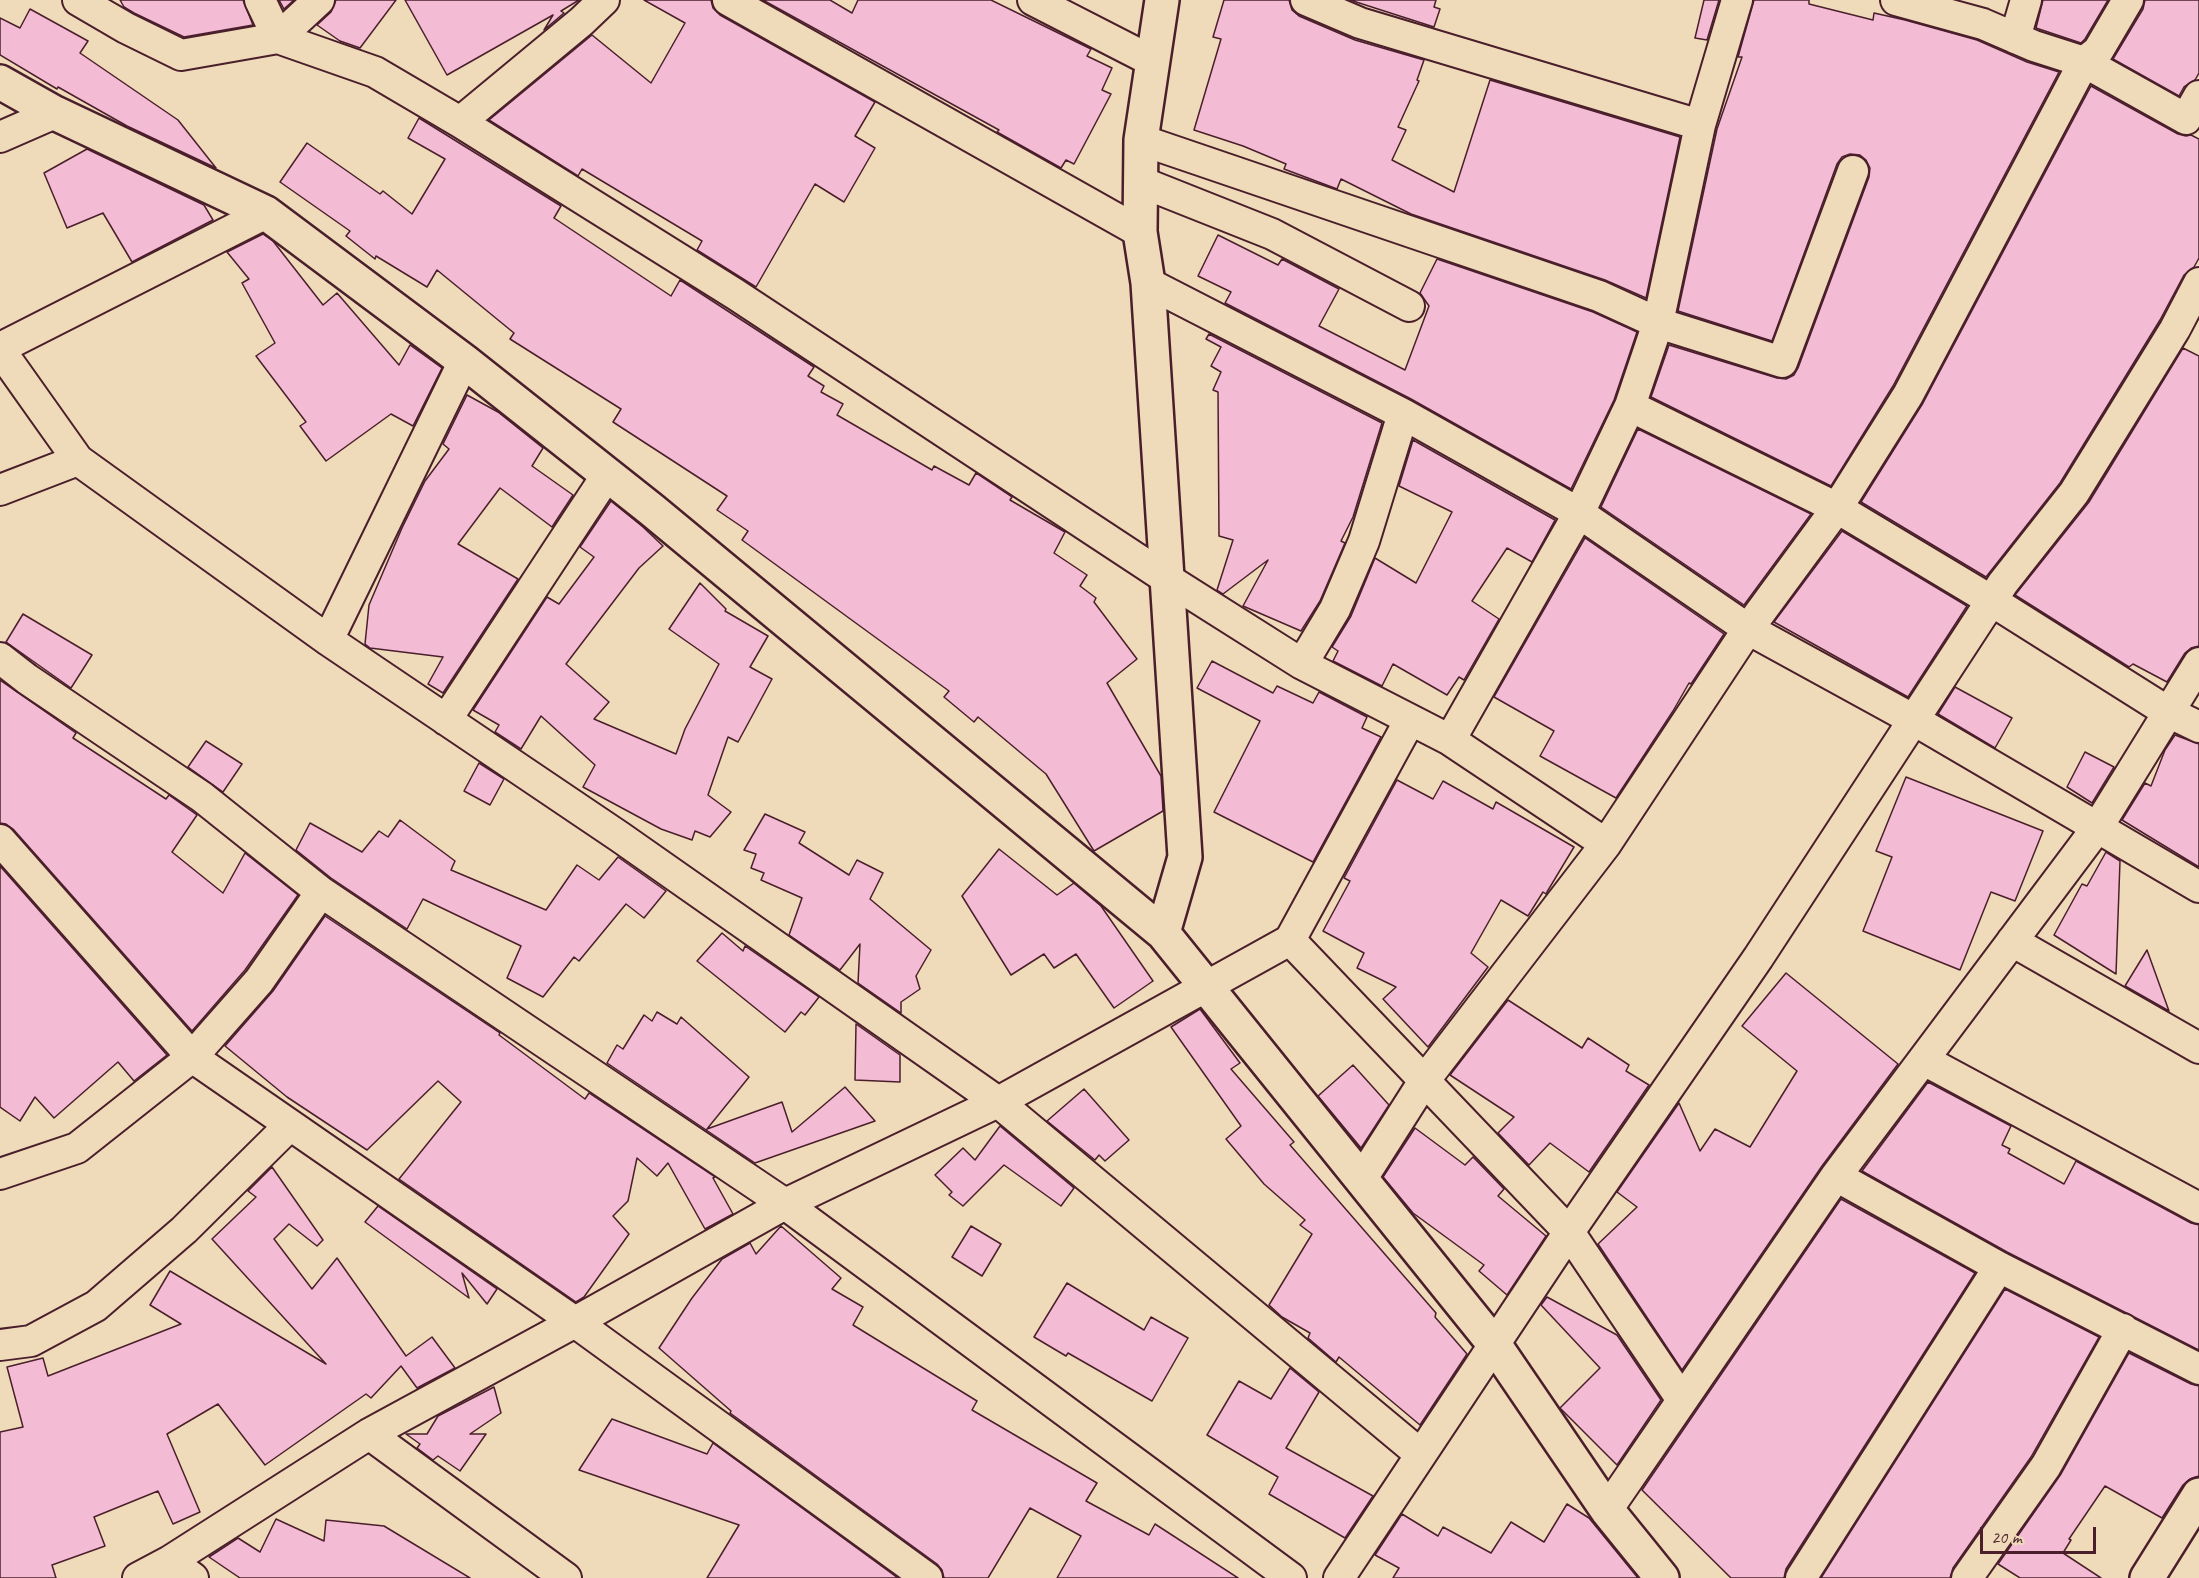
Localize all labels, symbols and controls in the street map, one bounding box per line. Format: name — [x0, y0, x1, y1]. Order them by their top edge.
scale bar — [1983, 1515, 2098, 1553]
text: 20 m — [1991, 1526, 2022, 1548]

